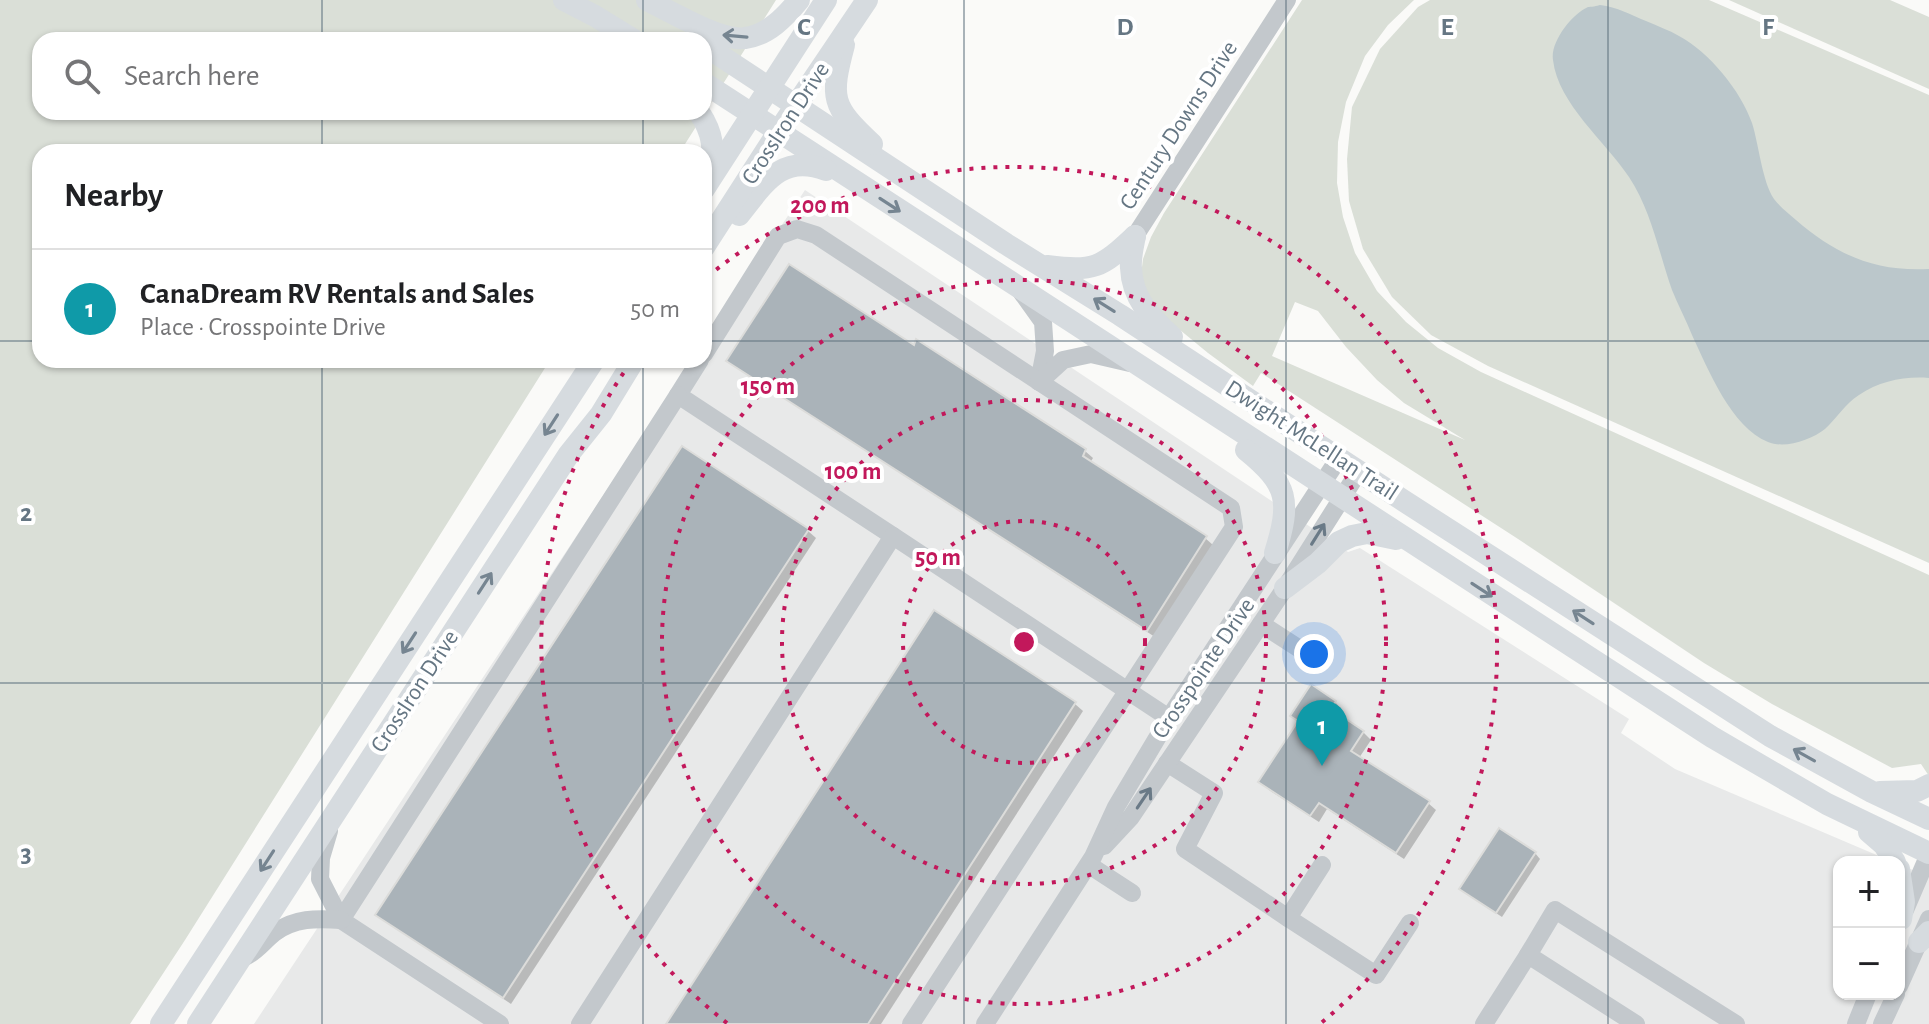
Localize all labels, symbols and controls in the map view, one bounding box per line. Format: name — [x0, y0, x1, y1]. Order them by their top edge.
text: C — [797, 14, 811, 40]
text: D — [1116, 14, 1134, 40]
text: E — [1440, 14, 1454, 40]
text: F — [1762, 14, 1775, 40]
one-way arrow — [723, 28, 749, 43]
search box — [32, 32, 712, 120]
street label: Century Downs Drive — [1116, 37, 1242, 214]
icon: search — [60, 54, 104, 98]
street label: CrossIron Drive — [738, 58, 834, 189]
text: Search here — [124, 61, 260, 91]
text: Nearby — [64, 179, 163, 213]
text: 200 m — [790, 194, 850, 218]
one-way arrow — [879, 197, 901, 213]
text: CanaDream RV Rentals and Sales — [140, 279, 534, 309]
text: 1 — [85, 296, 95, 322]
text: 50 m — [630, 296, 680, 322]
one-way arrow — [1093, 296, 1116, 312]
text: Place · Crosspointe Drive — [140, 314, 386, 340]
text: 150 m — [741, 375, 795, 399]
street label: Dwight McLellan Trail — [1221, 376, 1402, 506]
one-way arrow — [543, 414, 560, 436]
text: 100 m — [825, 460, 881, 484]
text: 2 — [20, 500, 32, 526]
one-way arrow — [1311, 523, 1327, 546]
text: 50 m — [915, 546, 961, 570]
one-way arrow — [477, 572, 493, 595]
one-way arrow — [1470, 582, 1493, 598]
street label: Crosspointe Drive — [1148, 594, 1260, 743]
one-way arrow — [1573, 609, 1595, 625]
street label: CrossIron Drive — [367, 626, 463, 757]
centre of rings — [1010, 628, 1038, 656]
one-way arrow — [401, 631, 417, 654]
your location — [1294, 634, 1334, 674]
pin: 1 — [1296, 700, 1348, 766]
one-way arrow — [1792, 747, 1816, 762]
one-way arrow — [1136, 787, 1152, 809]
text: 3 — [20, 841, 32, 867]
one-way arrow — [259, 849, 275, 872]
map controls — [1833, 856, 1905, 1000]
button: + — [1833, 856, 1905, 928]
button: − — [1833, 928, 1905, 1000]

